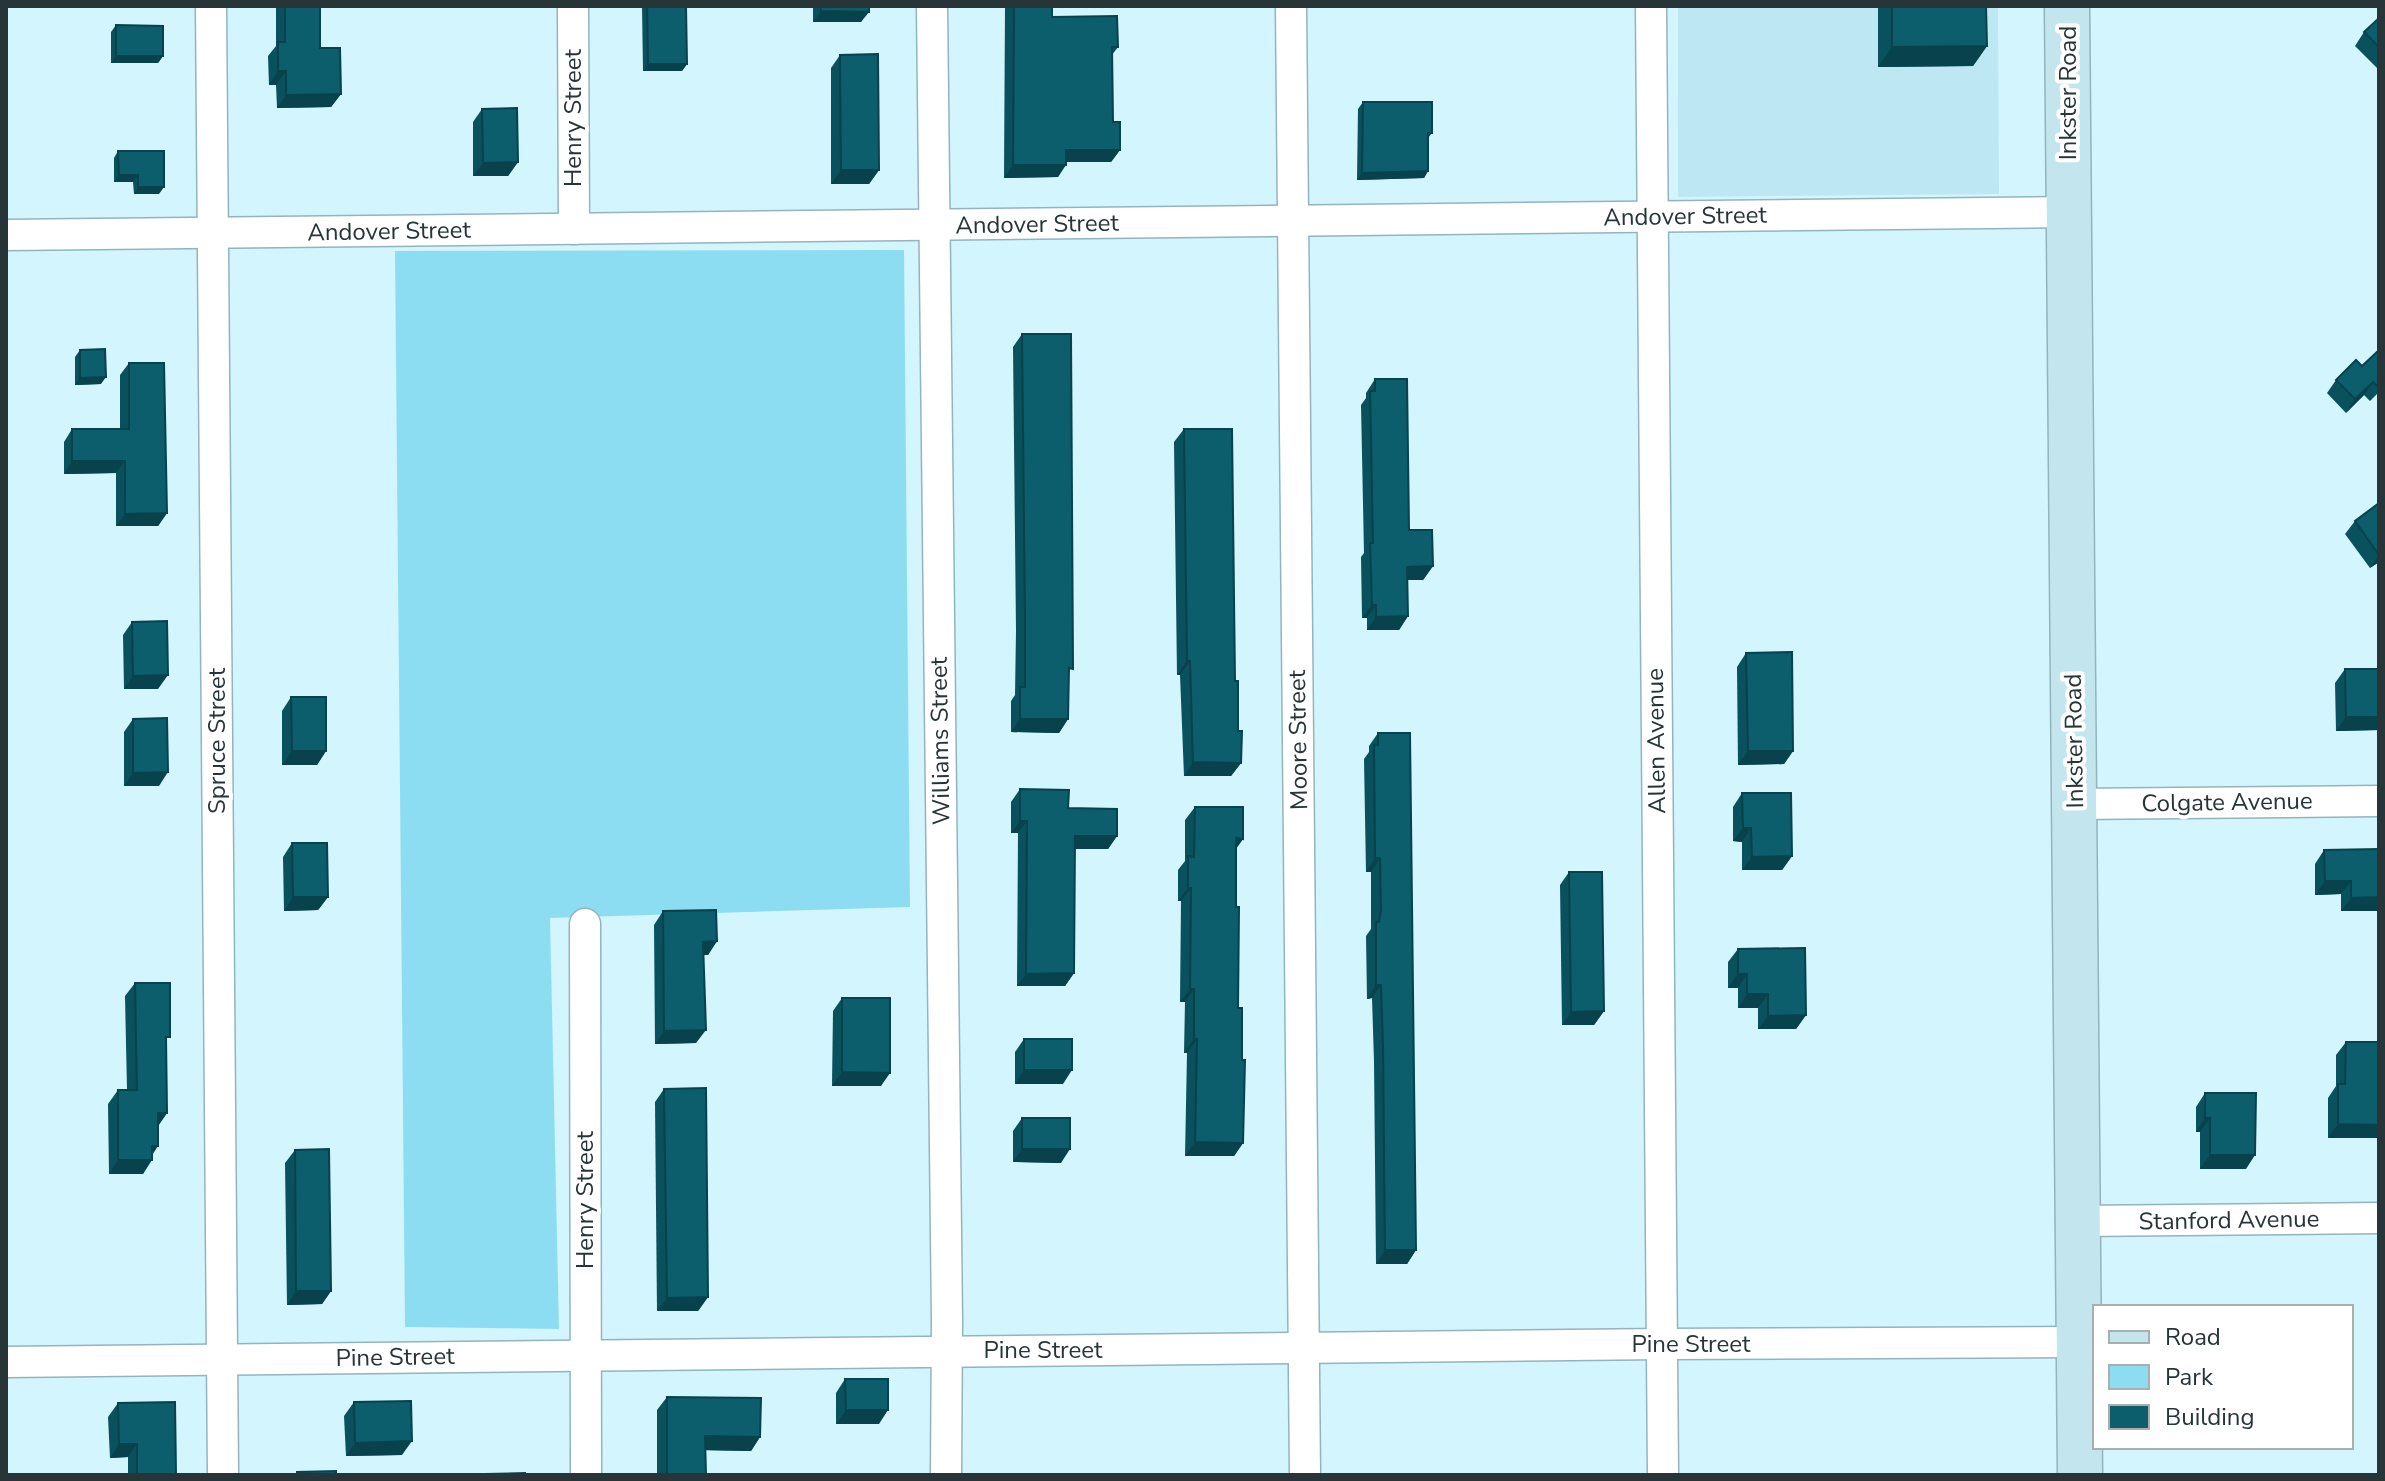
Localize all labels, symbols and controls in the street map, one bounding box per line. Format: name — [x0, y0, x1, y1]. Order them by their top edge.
street label: Inkster Road — [2052, 26, 2084, 160]
street label: Henry Street — [557, 48, 589, 187]
street label: Andover Street — [1603, 199, 1768, 233]
street label: Andover Street — [955, 207, 1120, 241]
street label: Andover Street — [307, 214, 472, 248]
street label: Williams Street — [923, 656, 957, 825]
street label: Spruce Street — [201, 667, 233, 814]
street label: Allen Avenue — [1639, 668, 1673, 814]
street label: Moore Street — [1281, 669, 1315, 810]
street label: Inkster Road — [2057, 673, 2091, 809]
street label: Colgate Avenue — [2141, 785, 2313, 819]
street label: Henry Street — [569, 1130, 601, 1269]
street label: Stanford Avenue — [2138, 1202, 2320, 1238]
legend — [2093, 1305, 2353, 1449]
text: Road — [2165, 1321, 2221, 1353]
street label: Pine Street — [1632, 1328, 1751, 1360]
street label: Pine Street — [984, 1334, 1103, 1366]
street label: Pine Street — [335, 1340, 455, 1374]
text: Park — [2165, 1361, 2214, 1393]
text: Building — [2165, 1401, 2255, 1433]

